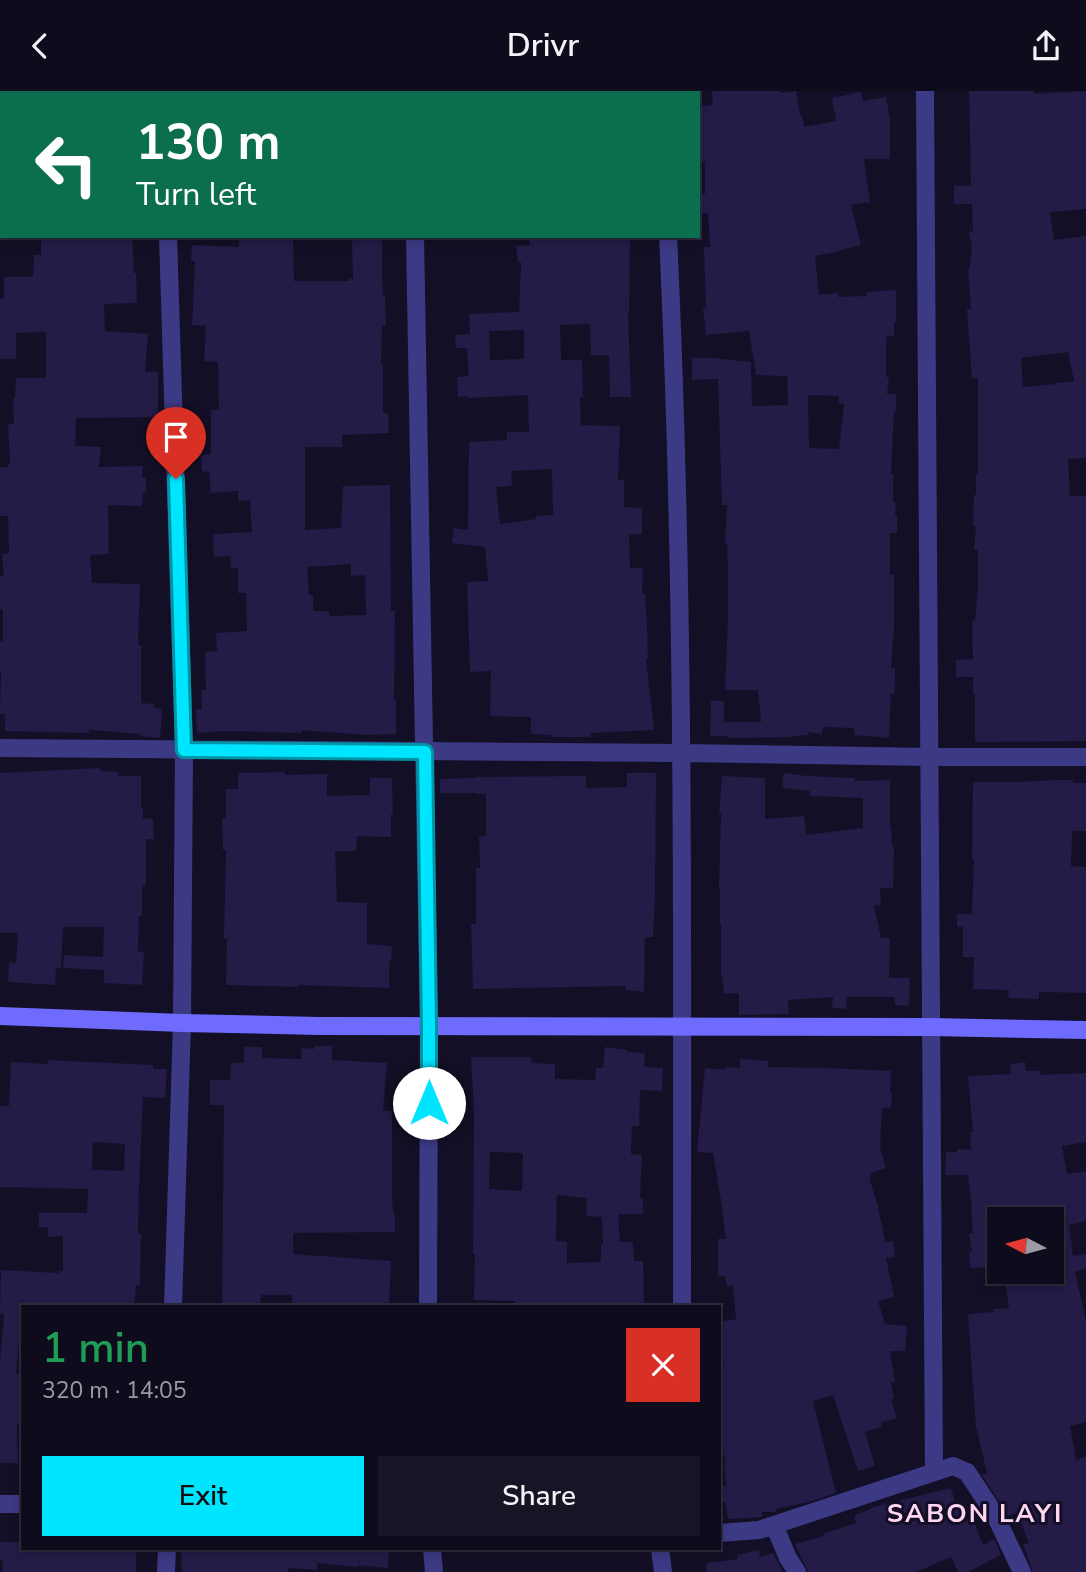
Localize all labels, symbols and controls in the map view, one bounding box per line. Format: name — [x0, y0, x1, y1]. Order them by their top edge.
text: Drivr — [507, 24, 579, 67]
icon: back — [21, 27, 59, 65]
icon: share — [1027, 27, 1065, 65]
text: 130 m — [136, 109, 280, 176]
icon: left — [21, 119, 112, 210]
text: Turn left — [136, 173, 256, 216]
pin — [146, 407, 206, 479]
icon: arrive — [157, 418, 195, 456]
position arrow — [392, 1066, 466, 1140]
north arrow — [987, 1207, 1064, 1285]
map controls — [987, 1207, 1064, 1284]
text: 1 min — [42, 1320, 149, 1377]
button: close — [626, 1328, 700, 1402]
text: 320 m · 14:05 — [42, 1375, 187, 1406]
button: Exit — [42, 1456, 364, 1536]
button: Share — [378, 1456, 700, 1536]
district label: SABON LAYI — [887, 1496, 1063, 1531]

